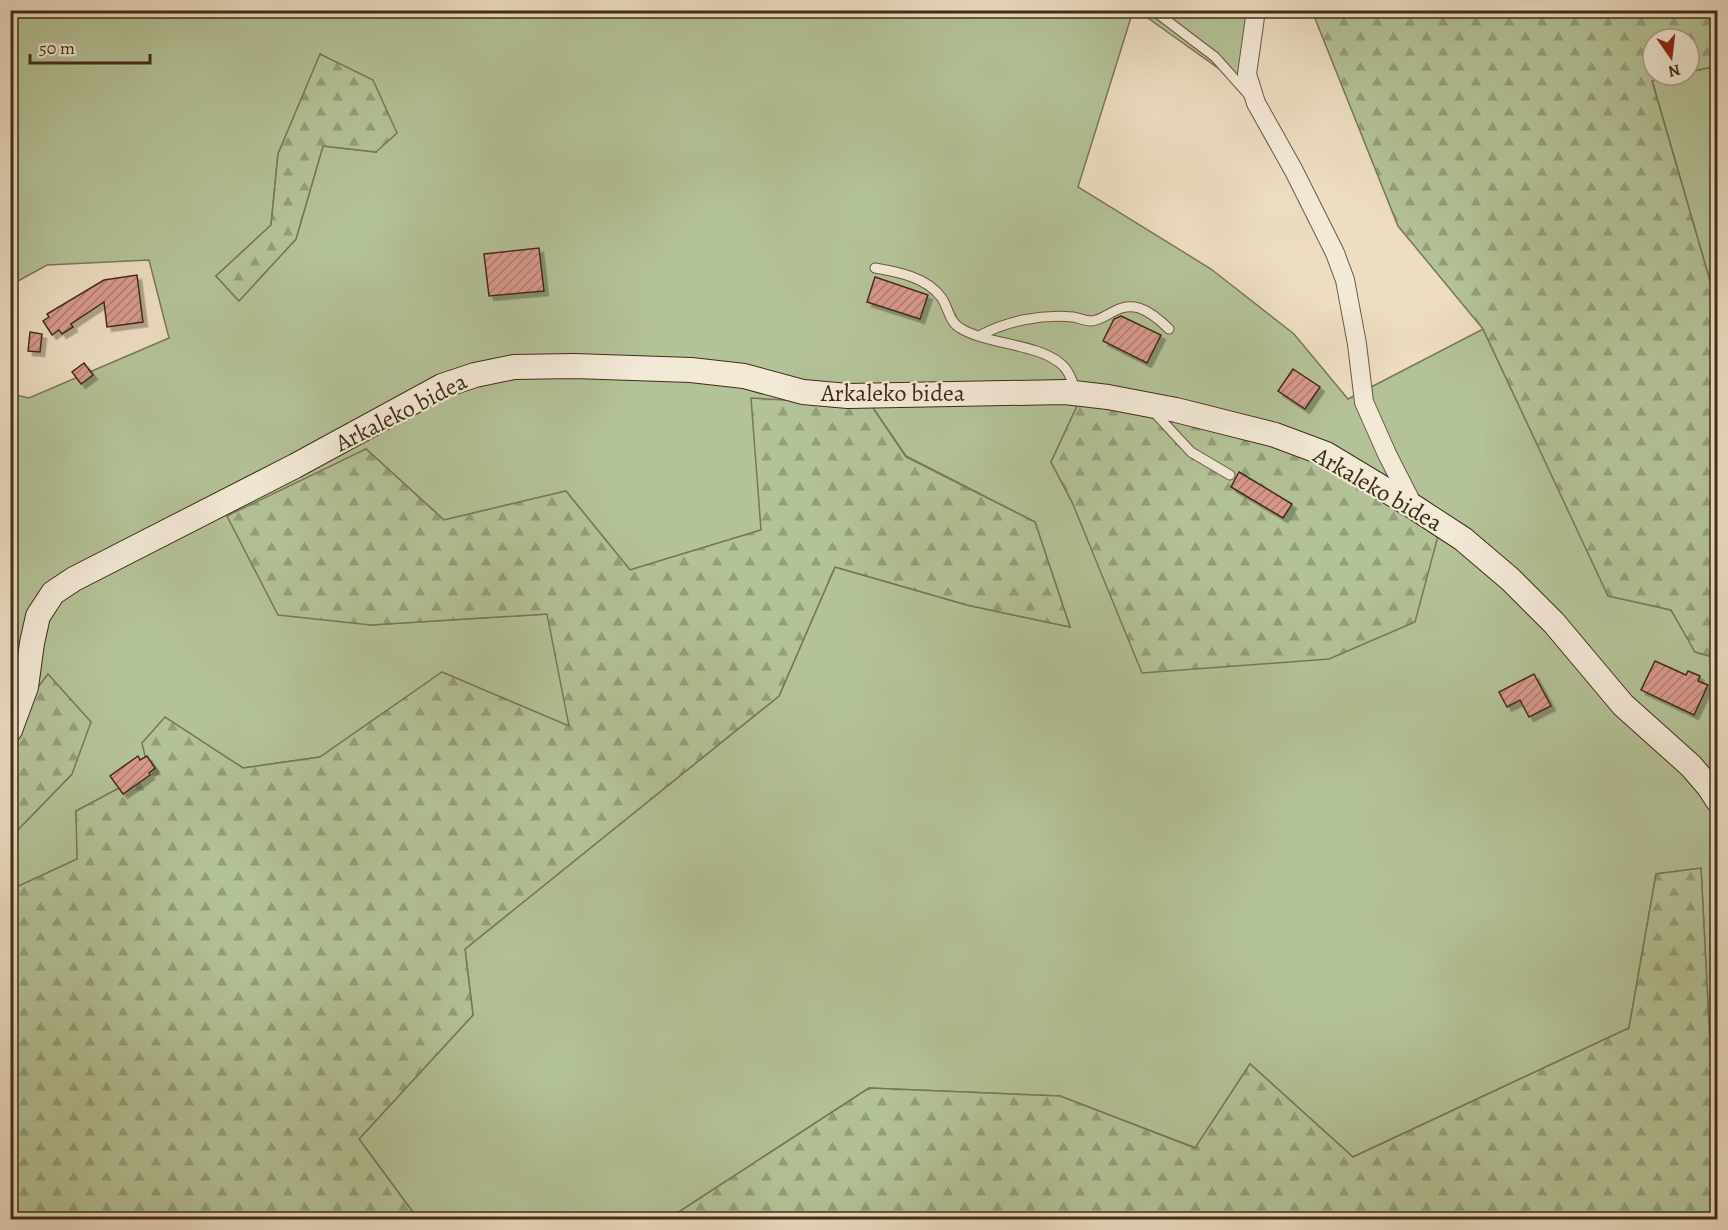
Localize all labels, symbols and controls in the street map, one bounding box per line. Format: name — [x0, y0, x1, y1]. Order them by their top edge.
scale bar — [30, 27, 150, 65]
north arrow — [1641, 27, 1701, 87]
text: 50 m — [39, 36, 75, 60]
text: N — [1666, 59, 1683, 83]
street label: Arkaleko bidea — [329, 365, 473, 459]
street label: Arkaleko bidea — [820, 377, 966, 409]
street label: Arkaleko bidea — [1307, 439, 1449, 539]

